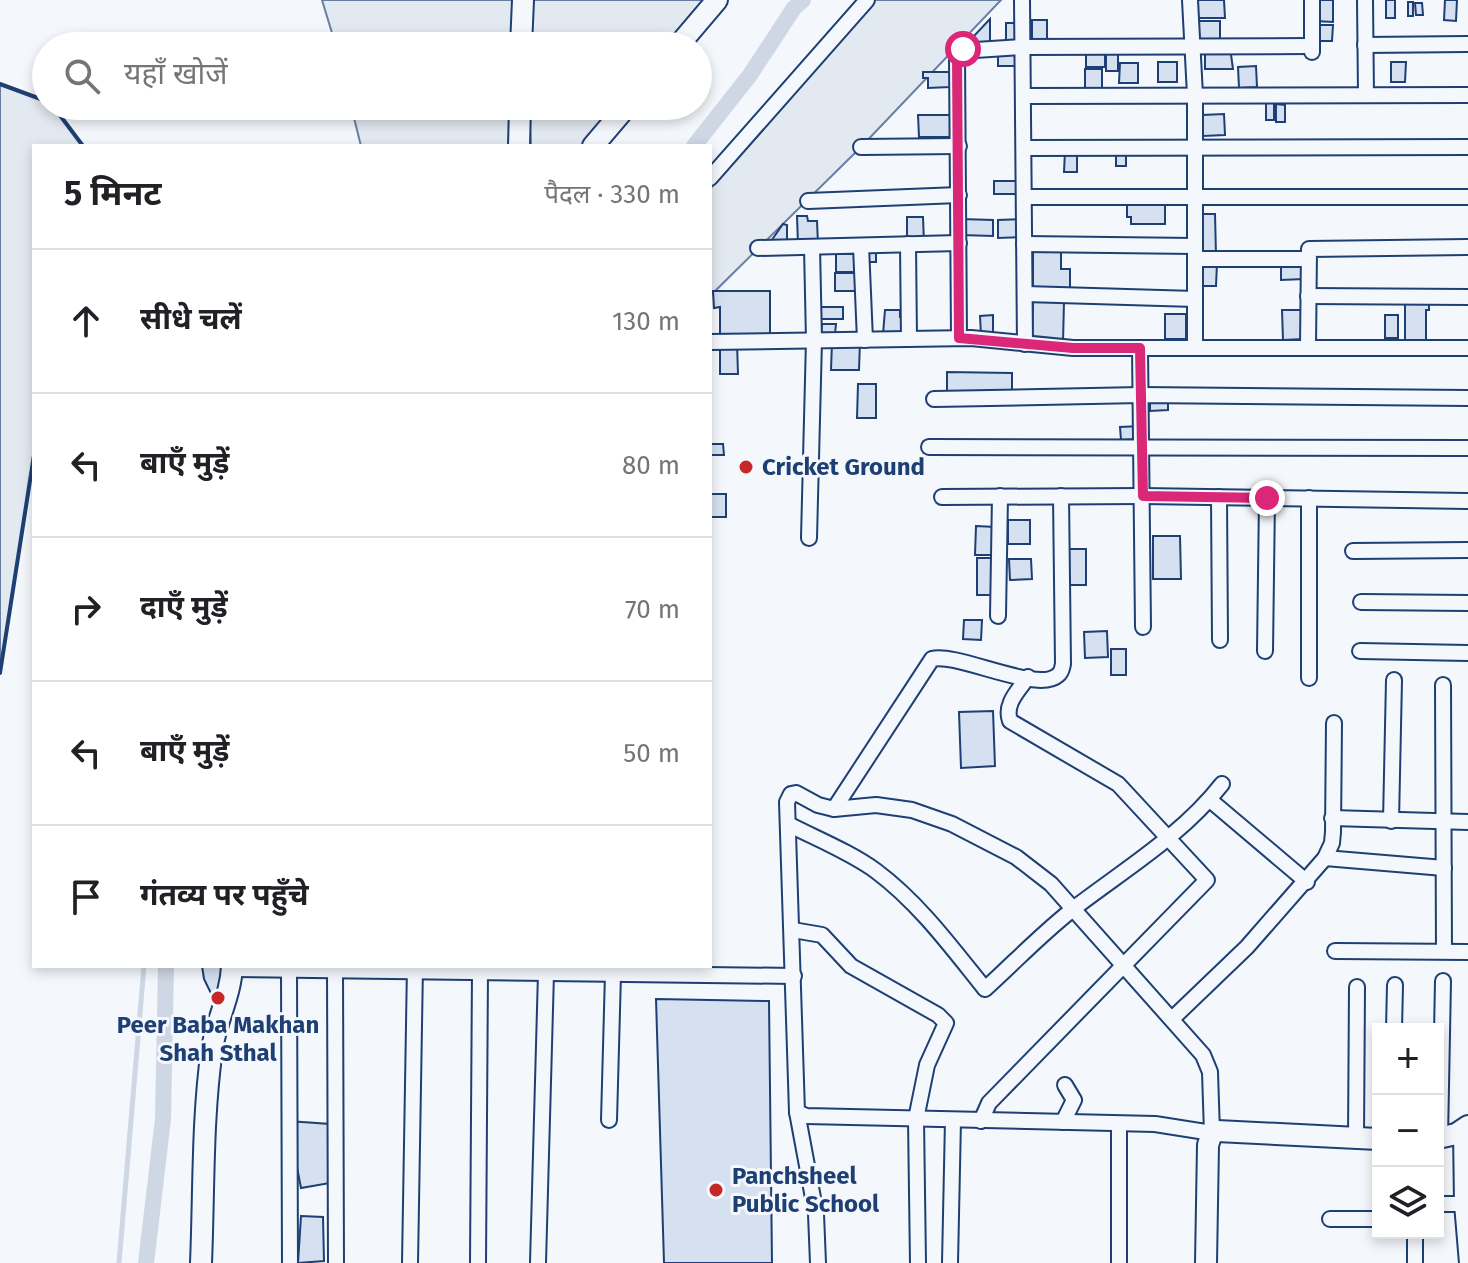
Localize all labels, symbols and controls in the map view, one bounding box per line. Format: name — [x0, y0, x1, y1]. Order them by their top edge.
route start — [945, 31, 981, 67]
search box — [32, 32, 712, 120]
icon: search — [60, 54, 104, 98]
text: यहाँ खोजें — [124, 56, 228, 92]
text: 5 मिनट — [64, 173, 162, 214]
text: पैदल · 330 m — [544, 179, 680, 210]
icon: ahead — [64, 299, 108, 343]
text: सीधे चलें — [140, 301, 242, 337]
text: 130 m — [612, 306, 680, 337]
icon: left — [64, 443, 108, 487]
text: बाएँ मुड़ें — [140, 445, 229, 481]
text: 80 m — [622, 450, 680, 481]
place label: Cricket Ground — [762, 453, 925, 481]
marker: Cricket Ground — [737, 458, 755, 476]
route end — [1249, 480, 1285, 516]
icon: right — [64, 587, 108, 631]
text: दाएँ मुड़ें — [140, 589, 228, 625]
text: 70 m — [625, 594, 680, 625]
icon: left — [64, 731, 108, 775]
text: बाएँ मुड़ें — [140, 733, 229, 769]
text: 50 m — [623, 738, 680, 769]
icon: arrive — [64, 875, 108, 919]
text: गंतव्य पर पहुँचे — [140, 877, 308, 913]
marker: Peer Baba Makhan Shah Sthal — [209, 989, 227, 1007]
place label: Peer Baba Makhan Shah Sthal — [117, 1011, 319, 1067]
map controls — [1372, 1023, 1444, 1239]
button: + — [1372, 1023, 1444, 1095]
button: − — [1372, 1095, 1444, 1167]
place label: Panchsheel Public School — [732, 1162, 880, 1218]
button: layers — [1372, 1167, 1444, 1239]
marker: Panchsheel Public School — [707, 1181, 725, 1199]

